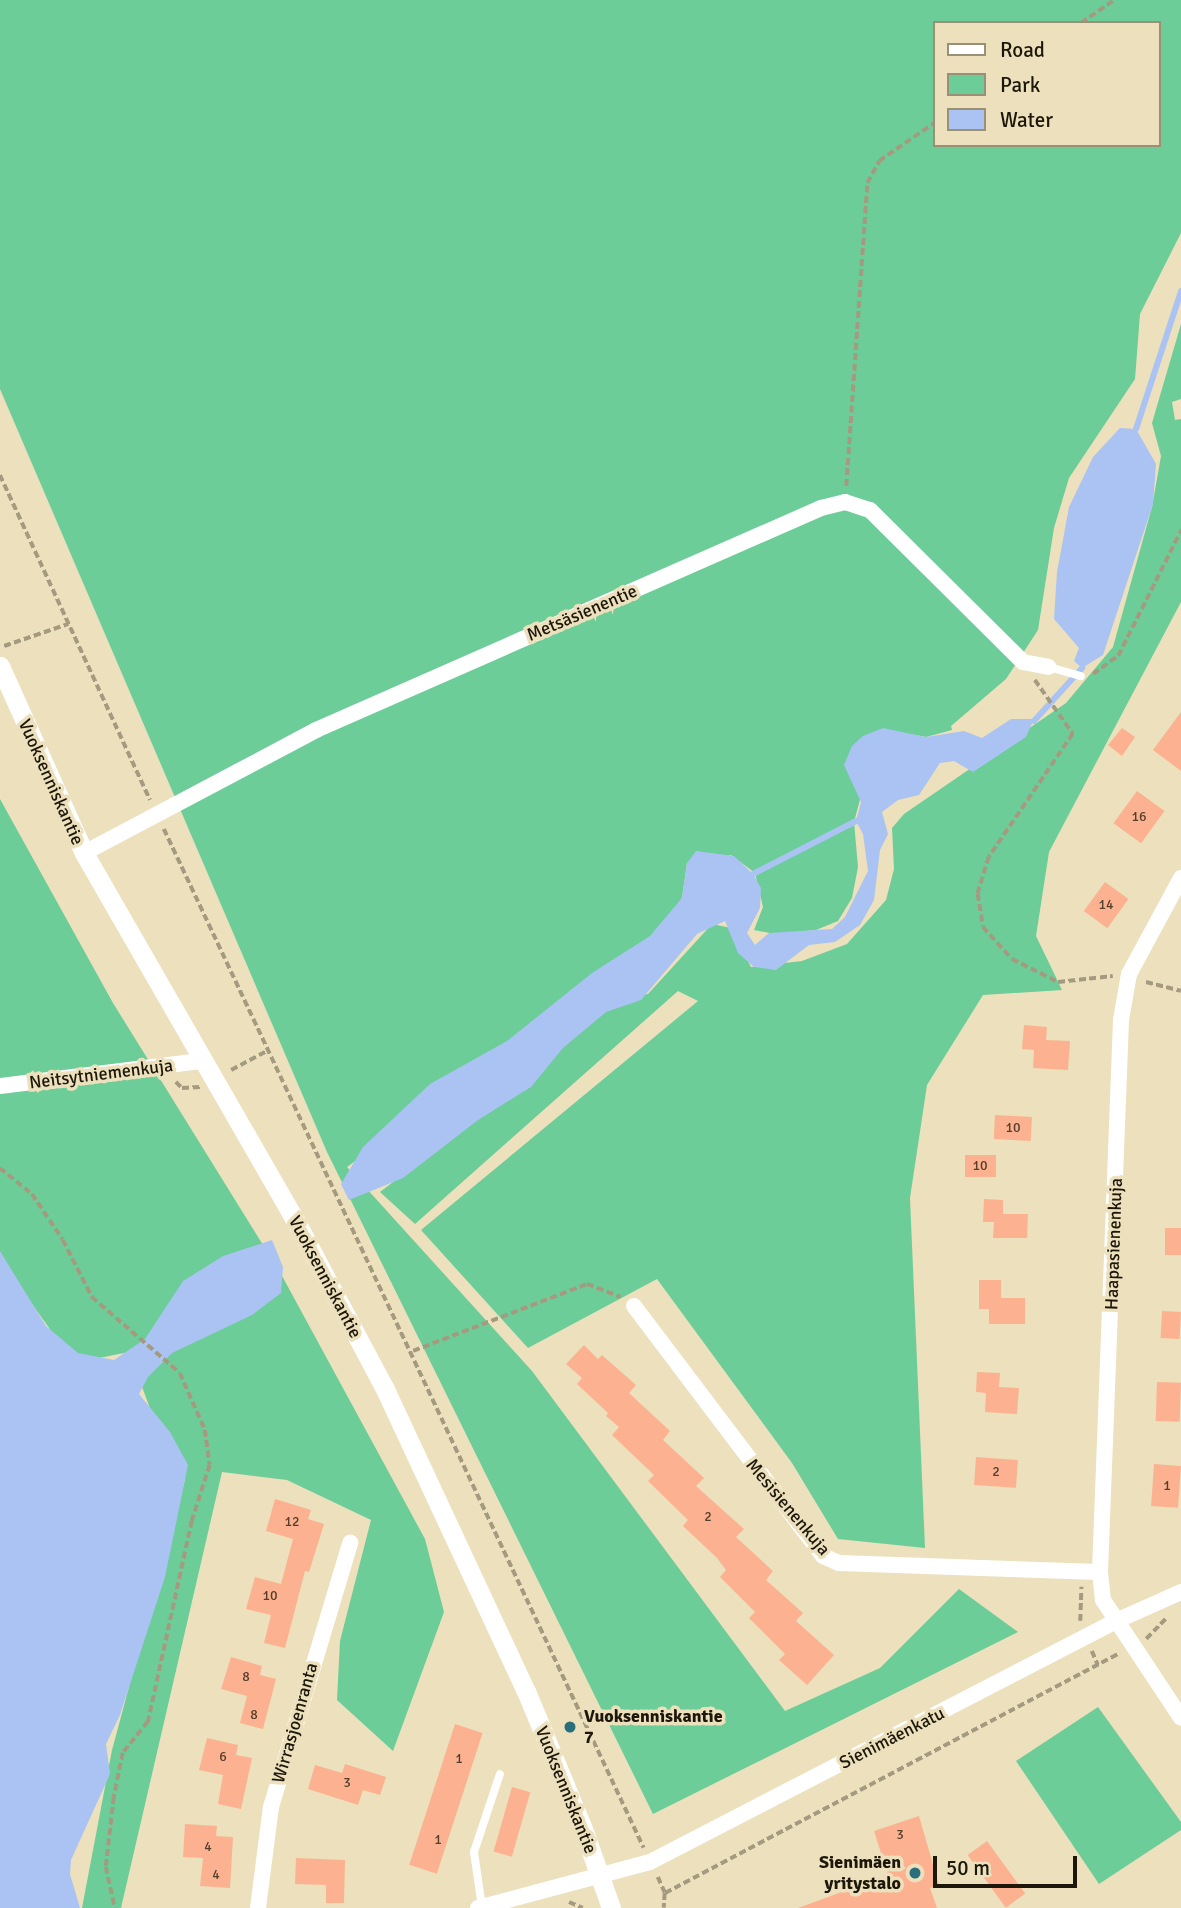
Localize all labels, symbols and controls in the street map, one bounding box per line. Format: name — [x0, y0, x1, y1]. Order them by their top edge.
legend — [932, 21, 1160, 147]
text: Road — [1000, 37, 1045, 63]
text: Park — [1000, 72, 1040, 98]
text: Water — [1000, 107, 1053, 133]
street label: Metsäsienentie — [524, 580, 640, 646]
street label: Vuoksenniskantie — [14, 716, 88, 848]
house number: 16 — [1131, 809, 1147, 825]
house number: 14 — [1098, 897, 1114, 913]
street label: Neitsytniemenkuja — [28, 1054, 174, 1094]
house number: 10 — [1005, 1120, 1021, 1136]
house number: 10 — [972, 1158, 988, 1174]
street label: Haapasienenkuja — [1101, 1178, 1127, 1310]
street label: Vuoksenniskantie — [284, 1212, 366, 1342]
street label: Mesisienenkuja — [741, 1454, 835, 1560]
house number: 2 — [992, 1464, 1000, 1480]
house number: 1 — [1163, 1478, 1171, 1494]
house number: 2 — [704, 1509, 712, 1525]
house number: 12 — [284, 1514, 300, 1530]
house number: 10 — [262, 1588, 278, 1604]
street label: Wirrasjoenranta — [267, 1660, 323, 1786]
house number: 8 — [242, 1669, 250, 1685]
street label: Sienimäenkatu — [836, 1702, 948, 1774]
place label: Vuoksenniskantie 7 — [584, 1706, 723, 1748]
house number: 8 — [250, 1707, 258, 1723]
marker: Vuoksenniskantie 7 — [562, 1719, 578, 1735]
street label: Vuoksenniskantie — [531, 1723, 601, 1857]
house number: 6 — [219, 1749, 227, 1765]
house number: 1 — [455, 1751, 463, 1767]
house number: 3 — [343, 1775, 351, 1791]
house number: 3 — [896, 1827, 904, 1843]
house number: 1 — [434, 1832, 442, 1848]
house number: 4 — [204, 1839, 212, 1855]
scale bar — [936, 1842, 1080, 1886]
place label: Sienimäen yritystalo — [819, 1852, 901, 1895]
text: 50 m — [946, 1855, 990, 1881]
marker: Sienimäen yritystalo — [907, 1865, 923, 1881]
house number: 4 — [212, 1867, 220, 1883]

